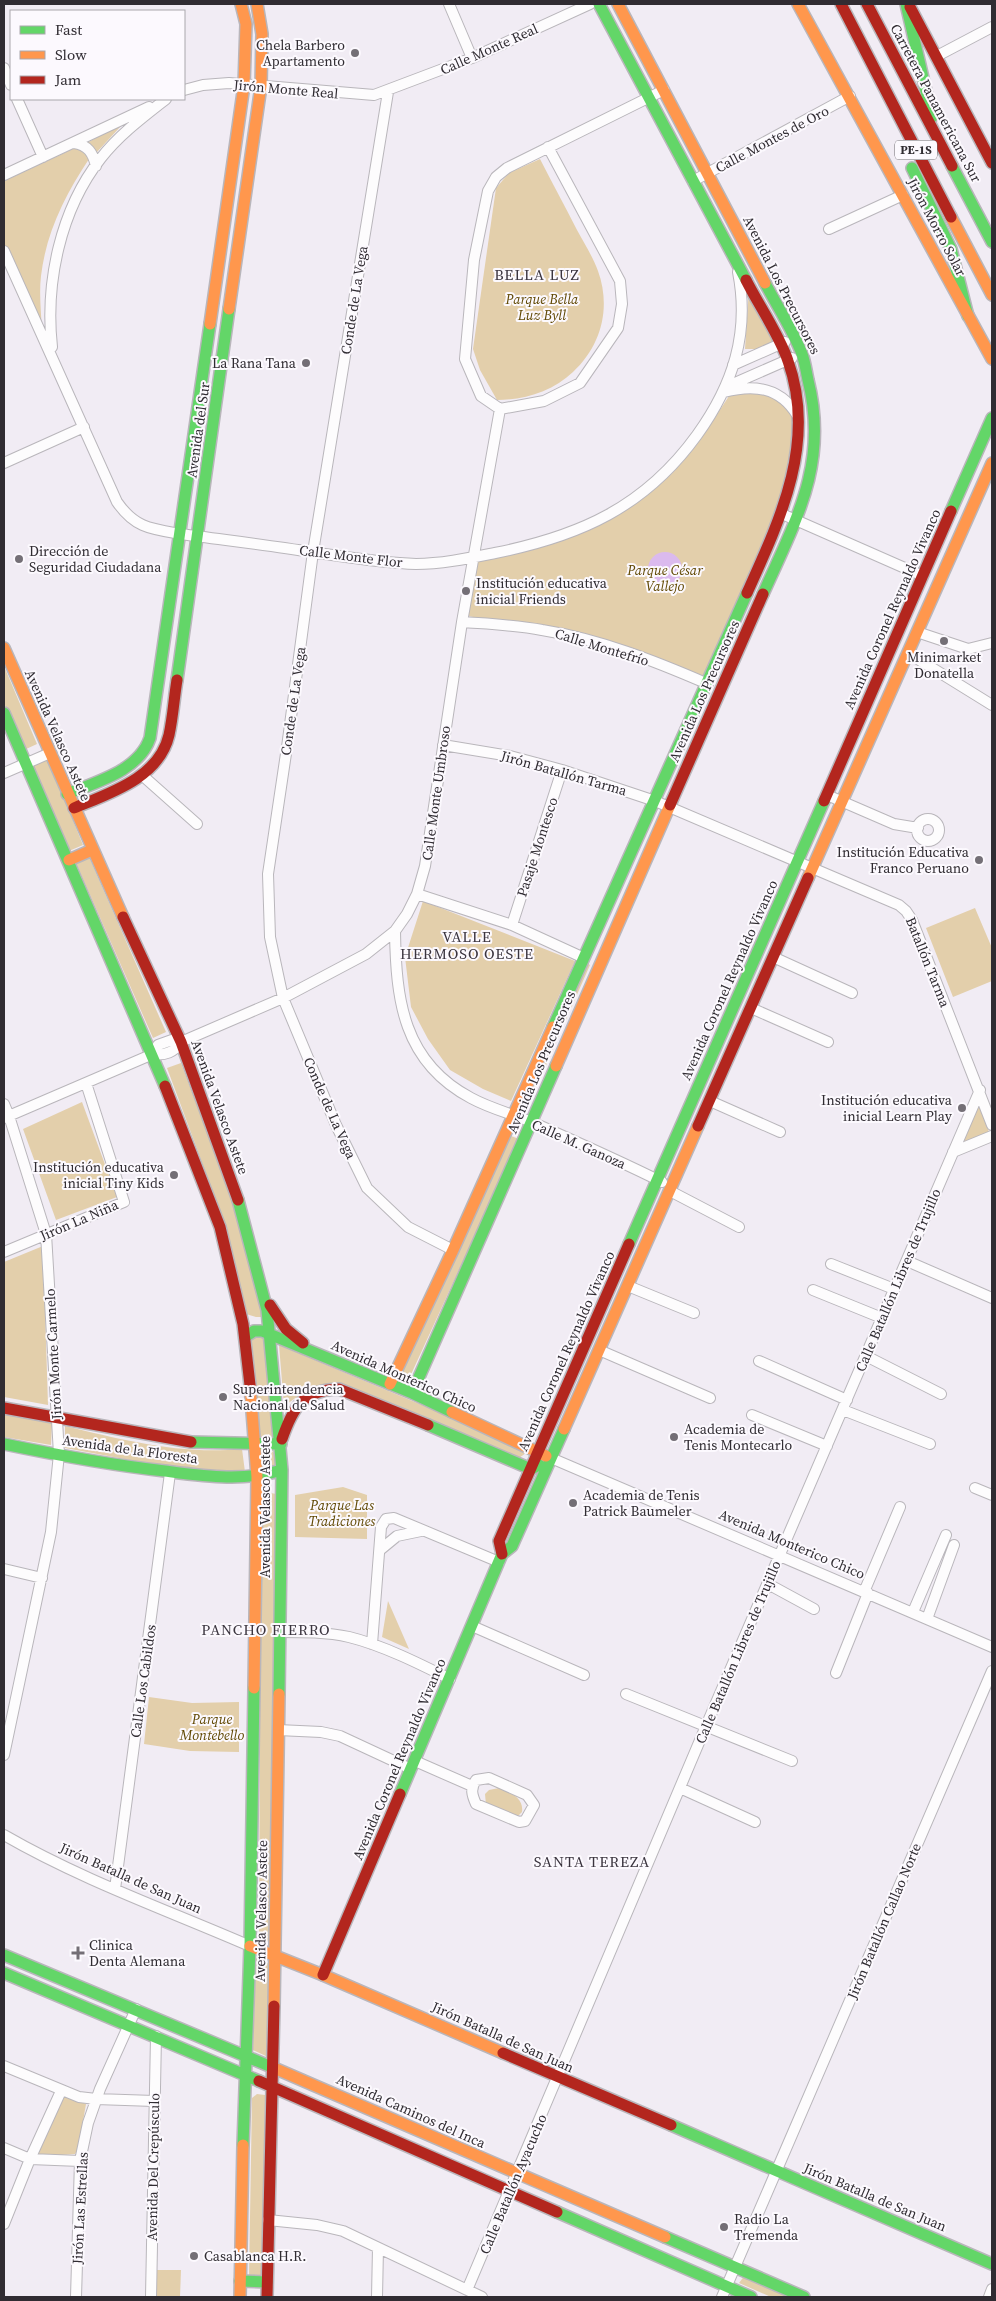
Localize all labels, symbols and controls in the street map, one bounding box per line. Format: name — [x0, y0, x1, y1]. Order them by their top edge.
legend — [10, 10, 185, 100]
street label: Calle Monte Real — [437, 18, 541, 80]
text: Fast — [55, 19, 82, 40]
street label: Carretera Panamericana Sur — [886, 20, 986, 186]
place label: Chela Barbero Apartamento — [256, 35, 345, 71]
text: Slow — [55, 44, 87, 65]
marker: Chela Barbero Apartamento — [349, 47, 361, 59]
text: Jam — [54, 69, 82, 90]
street label: Jirón Monte Real — [232, 74, 339, 104]
street label: Calle Montes de Oro — [712, 100, 833, 177]
road number: PE-1S — [895, 140, 937, 160]
street label: Jirón Morro Solar — [902, 173, 971, 280]
street label: Avenida Los Precursores — [738, 212, 826, 358]
street label: Conde de La Vega — [336, 243, 373, 356]
district label: BELLA LUZ — [494, 264, 580, 285]
park label: Parque Bella Luz Byll — [505, 289, 579, 325]
place label: La Rana Tana — [212, 353, 297, 373]
marker: La Rana Tana — [300, 357, 312, 369]
street label: Avenida del Sur — [181, 381, 215, 479]
street label: Avenida Coronel Reynaldo Vivanco — [839, 505, 945, 712]
street label: Calle Monte Flor — [298, 540, 404, 572]
place label: Dirección de Seguridad Ciudadana — [29, 541, 162, 577]
marker: Dirección de Seguridad Ciudadana — [13, 553, 25, 565]
park label: Parque César Vallejo — [626, 560, 703, 596]
place label: Institución educativa inicial Friends — [476, 573, 608, 609]
marker: Institución educativa inicial Friends — [460, 585, 472, 597]
street label: Avenida Los Precursores — [664, 617, 744, 765]
street label: Calle Montefrío — [552, 623, 652, 671]
marker: Minimarket Donatella — [938, 635, 950, 647]
street label: Conde de La Vega — [275, 644, 311, 757]
place label: Minimarket Donatella — [907, 647, 981, 683]
street label: Avenida Velasco Astete — [20, 666, 96, 804]
street label: Calle Monte Umbroso — [417, 724, 455, 862]
street label: Jirón Batallón Tarma — [498, 745, 630, 801]
street label: Pasaje Montesco — [511, 794, 563, 899]
place label: Institución Educativa Franco Peruano — [837, 842, 970, 878]
marker: Institución Educativa Franco Peruano — [973, 854, 985, 866]
street label: Avenida Coronel Reynaldo Vivanco — [676, 876, 782, 1083]
street label: Batallón Tarma — [901, 914, 956, 1011]
district label: VALLE HERMOSO OESTE — [400, 926, 534, 964]
street label: Avenida Los Precursores — [502, 988, 580, 1136]
street label: Avenida Velasco Astete — [186, 1037, 254, 1177]
street label: Conde de La Vega — [299, 1054, 362, 1163]
place label: Institución educativa inicial Learn Play — [821, 1090, 953, 1126]
marker: Institución educativa inicial Learn Play — [956, 1102, 968, 1114]
street label: Calle M. Ganoza — [529, 1114, 630, 1174]
place label: Institución educativa inicial Tiny Kids — [33, 1157, 165, 1193]
marker: Institución educativa inicial Tiny Kids — [168, 1169, 180, 1181]
street label: Calle Batallón Libres de Trujillo — [850, 1185, 946, 1375]
street label: Jirón La Niña — [36, 1194, 122, 1246]
street label: Avenida Coronel Reynaldo Vivanco — [513, 1247, 619, 1454]
street label: Jirón Monte Carmelo — [40, 1288, 66, 1421]
street label: Avenida Monterico Chico — [328, 1335, 480, 1417]
place label: Superintendencia Nacional de Salud — [233, 1379, 345, 1415]
marker: Superintendencia Nacional de Salud — [217, 1391, 229, 1403]
place label: Academia de Tenis Montecarlo — [684, 1419, 793, 1455]
street label: Avenida de la Floresta — [61, 1430, 200, 1469]
marker: Academia de Tenis Montecarlo — [668, 1431, 680, 1443]
street label: Avenida Velasco Astete — [255, 1436, 275, 1578]
place label: Academia de Tenis Patrick Baumeler — [583, 1485, 700, 1521]
park label: Parque Las Tradiciones — [309, 1495, 376, 1531]
marker: Academia de Tenis Patrick Baumeler — [567, 1497, 579, 1509]
street label: Avenida Monterico Chico — [716, 1504, 869, 1584]
street label: Calle Batallón Libres de Trujillo — [690, 1557, 786, 1747]
district label: PANCHO FIERRO — [201, 1619, 331, 1640]
street label: Calle Los Cabildos — [125, 1623, 161, 1739]
street label: Avenida Coronel Reynaldo Vivanco — [347, 1655, 451, 1863]
park label: Parque Montebello — [179, 1709, 244, 1745]
street label: Jirón Batalla de San Juan — [56, 1837, 206, 1919]
street label: Avenida Velasco Astete — [250, 1840, 272, 1982]
street label: Jirón Batallón Callao Norte — [842, 1840, 926, 2003]
district label: SANTA TEREZA — [534, 1851, 650, 1872]
place label: Clinica Denta Alemana — [89, 1935, 186, 1971]
marker: Clinica Denta Alemana — [71, 1946, 85, 1960]
street label: Jirón Batalla de San Juan — [428, 1996, 578, 2078]
street label: Avenida Caminos del Inca — [333, 2069, 490, 2153]
street label: Avenida Del Crepúsculo — [142, 2092, 164, 2241]
street label: Calle Batallón Ayacucho — [474, 2111, 552, 2257]
street label: Jirón Las Estrellas — [67, 2151, 93, 2266]
street label: Jirón Batalla de San Juan — [800, 2157, 950, 2236]
place label: Radio La Tremenda — [734, 2209, 799, 2245]
marker: Radio La Tremenda — [718, 2221, 730, 2233]
place label: Casablanca H.R. — [204, 2246, 306, 2266]
marker: Casablanca H.R. — [188, 2250, 200, 2262]

